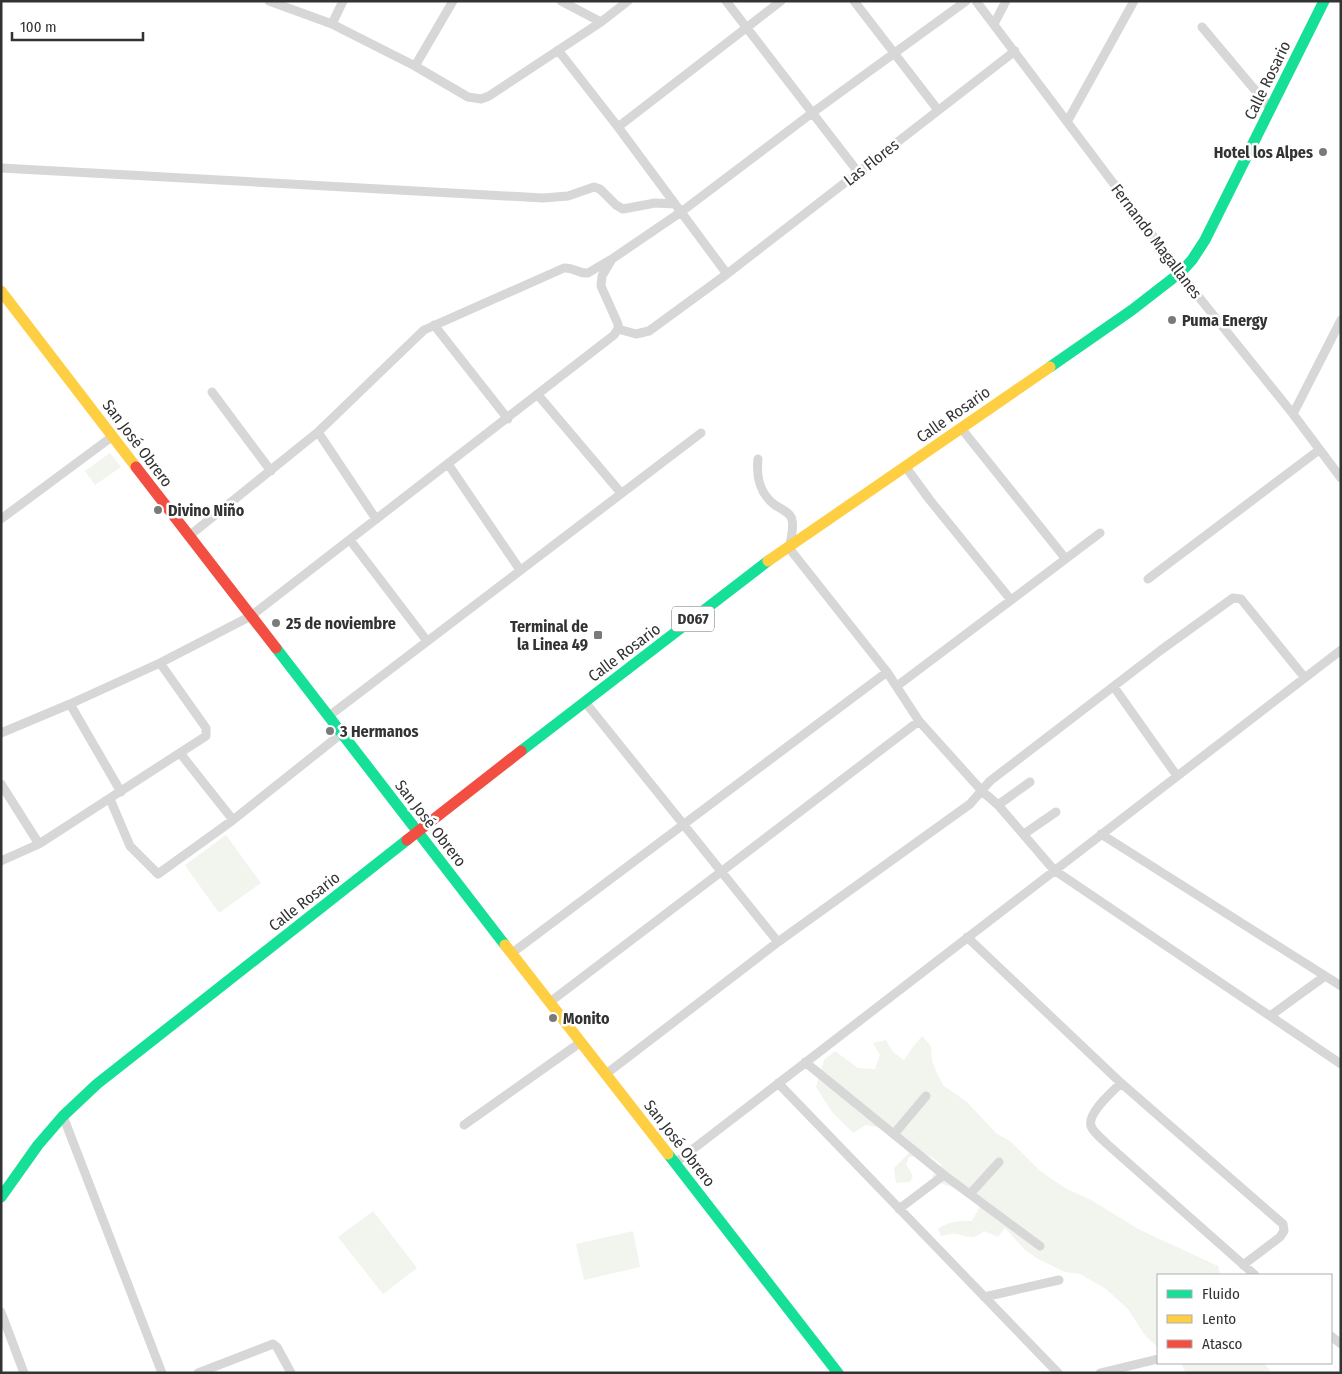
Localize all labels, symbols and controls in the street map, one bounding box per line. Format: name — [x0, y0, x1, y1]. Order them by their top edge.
scale bar — [12, 10, 144, 42]
text: 100 m — [20, 18, 57, 36]
street label: Calle Rosario — [1240, 38, 1295, 123]
street label: Las Flores — [840, 135, 903, 190]
place label: Hotel los Alpes — [1214, 143, 1313, 162]
marker: Hotel los Alpes — [1317, 146, 1329, 158]
street label: Fernando Magallanes — [1107, 180, 1206, 303]
place label: Puma Energy — [1182, 311, 1268, 330]
marker: Puma Energy — [1166, 314, 1178, 326]
street label: Calle Rosario — [913, 382, 994, 447]
street label: San José Obrero — [99, 396, 177, 491]
place label: Divino Niño — [168, 501, 245, 520]
marker: Divino Niño — [152, 504, 164, 516]
road number: D067 — [672, 606, 714, 632]
place label: 25 de noviembre — [285, 614, 396, 633]
marker: 25 de noviembre — [270, 617, 282, 629]
place label: Terminal de la Linea 49 — [510, 617, 588, 654]
street label: Calle Rosario — [585, 619, 664, 686]
marker: Terminal de la Linea 49 — [592, 629, 604, 641]
place label: 3 Hermanos — [339, 722, 419, 741]
marker: 3 Hermanos — [324, 725, 336, 737]
street label: San José Obrero — [391, 776, 470, 870]
street label: Calle Rosario — [265, 868, 344, 935]
place label: Monito — [563, 1009, 610, 1028]
marker: Monito — [547, 1012, 559, 1024]
street label: San José Obrero — [640, 1096, 719, 1190]
legend — [1157, 1274, 1332, 1364]
text: Fluido — [1202, 1285, 1240, 1303]
text: Lento — [1202, 1310, 1236, 1328]
text: Atasco — [1202, 1335, 1242, 1353]

